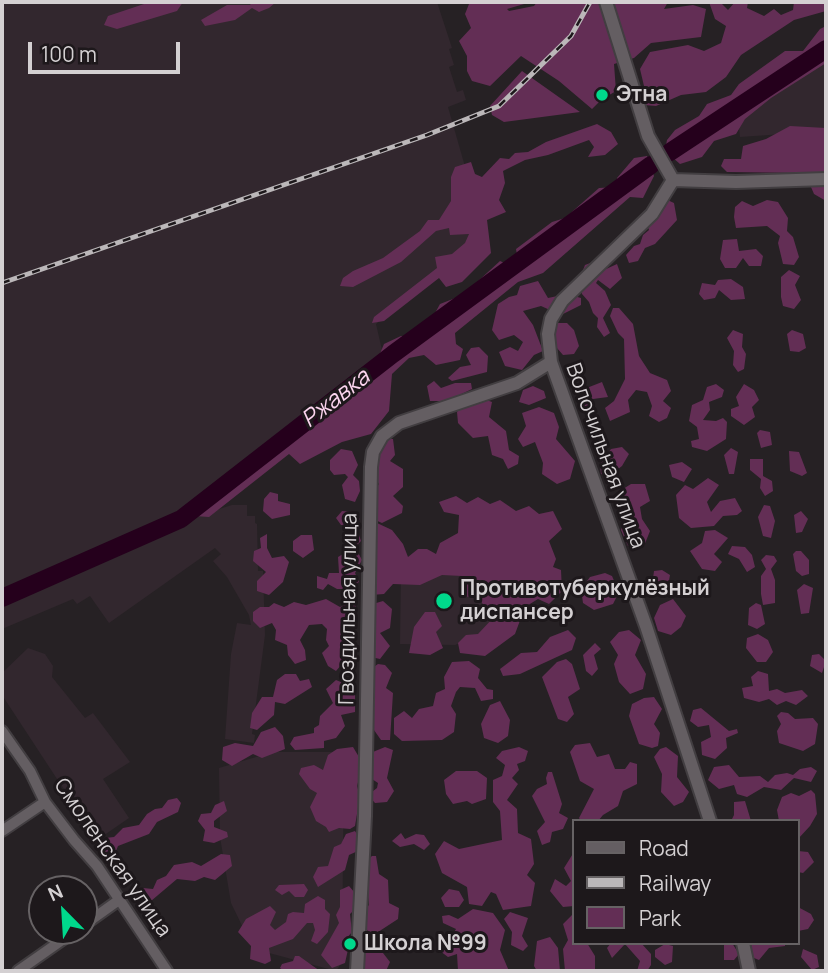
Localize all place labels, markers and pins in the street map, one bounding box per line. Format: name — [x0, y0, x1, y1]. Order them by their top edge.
place label: Этна — [616, 82, 667, 108]
marker: Этна — [594, 87, 610, 103]
place label: Противотуберкулёзный диспансер — [460, 576, 710, 626]
marker: Противотуберкулёзный диспансер — [434, 591, 454, 611]
place label: Школа №99 — [364, 931, 487, 957]
marker: Школа №99 — [342, 936, 358, 952]

